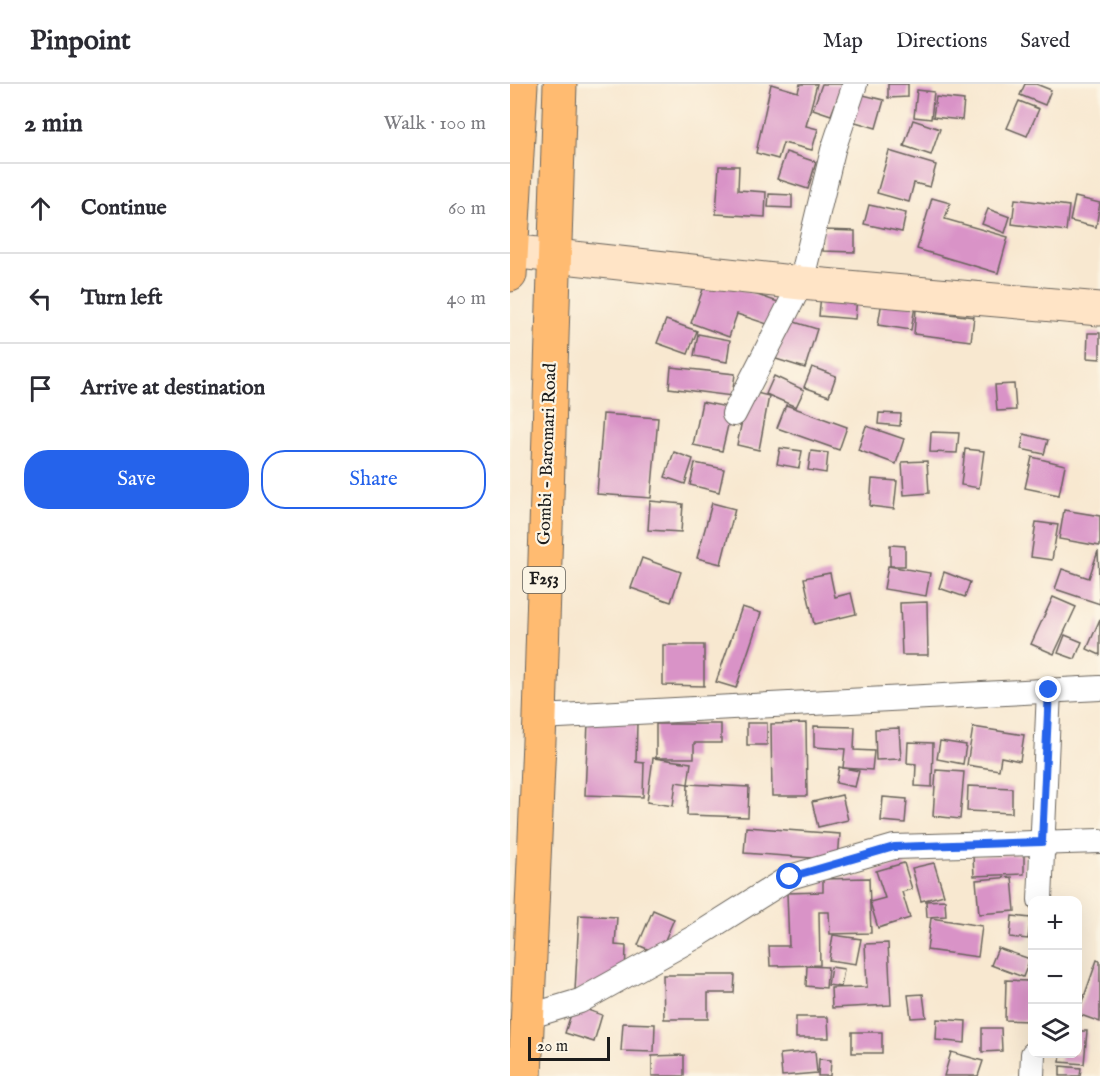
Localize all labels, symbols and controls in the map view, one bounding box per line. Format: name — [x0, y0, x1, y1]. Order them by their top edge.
text: Pinpoint — [30, 24, 131, 59]
text: Map — [823, 28, 863, 55]
text: Directions — [896, 28, 987, 55]
text: Saved — [1020, 28, 1070, 55]
text: 2 min — [24, 107, 83, 140]
text: Walk · 100 m — [383, 111, 486, 136]
icon: ahead — [24, 192, 57, 225]
text: Continue — [81, 194, 167, 222]
text: 60 m — [448, 196, 486, 221]
icon: left — [24, 282, 57, 315]
text: Turn left — [81, 284, 163, 312]
text: 40 m — [447, 286, 486, 311]
street label: Gombi - Baromari Road — [533, 362, 563, 545]
icon: arrive — [24, 372, 57, 405]
text: Arrive at destination — [81, 374, 265, 402]
button: Save — [24, 450, 249, 509]
button: Share — [261, 450, 486, 509]
road number: F253 — [523, 567, 565, 593]
route end — [1035, 676, 1061, 702]
route start — [776, 863, 802, 889]
map controls — [1028, 896, 1082, 1058]
button: + — [1028, 896, 1082, 950]
button: − — [1028, 950, 1082, 1004]
button: layers — [1028, 1004, 1082, 1058]
scale bar — [528, 1034, 610, 1062]
text: 20 m — [537, 1037, 568, 1057]

